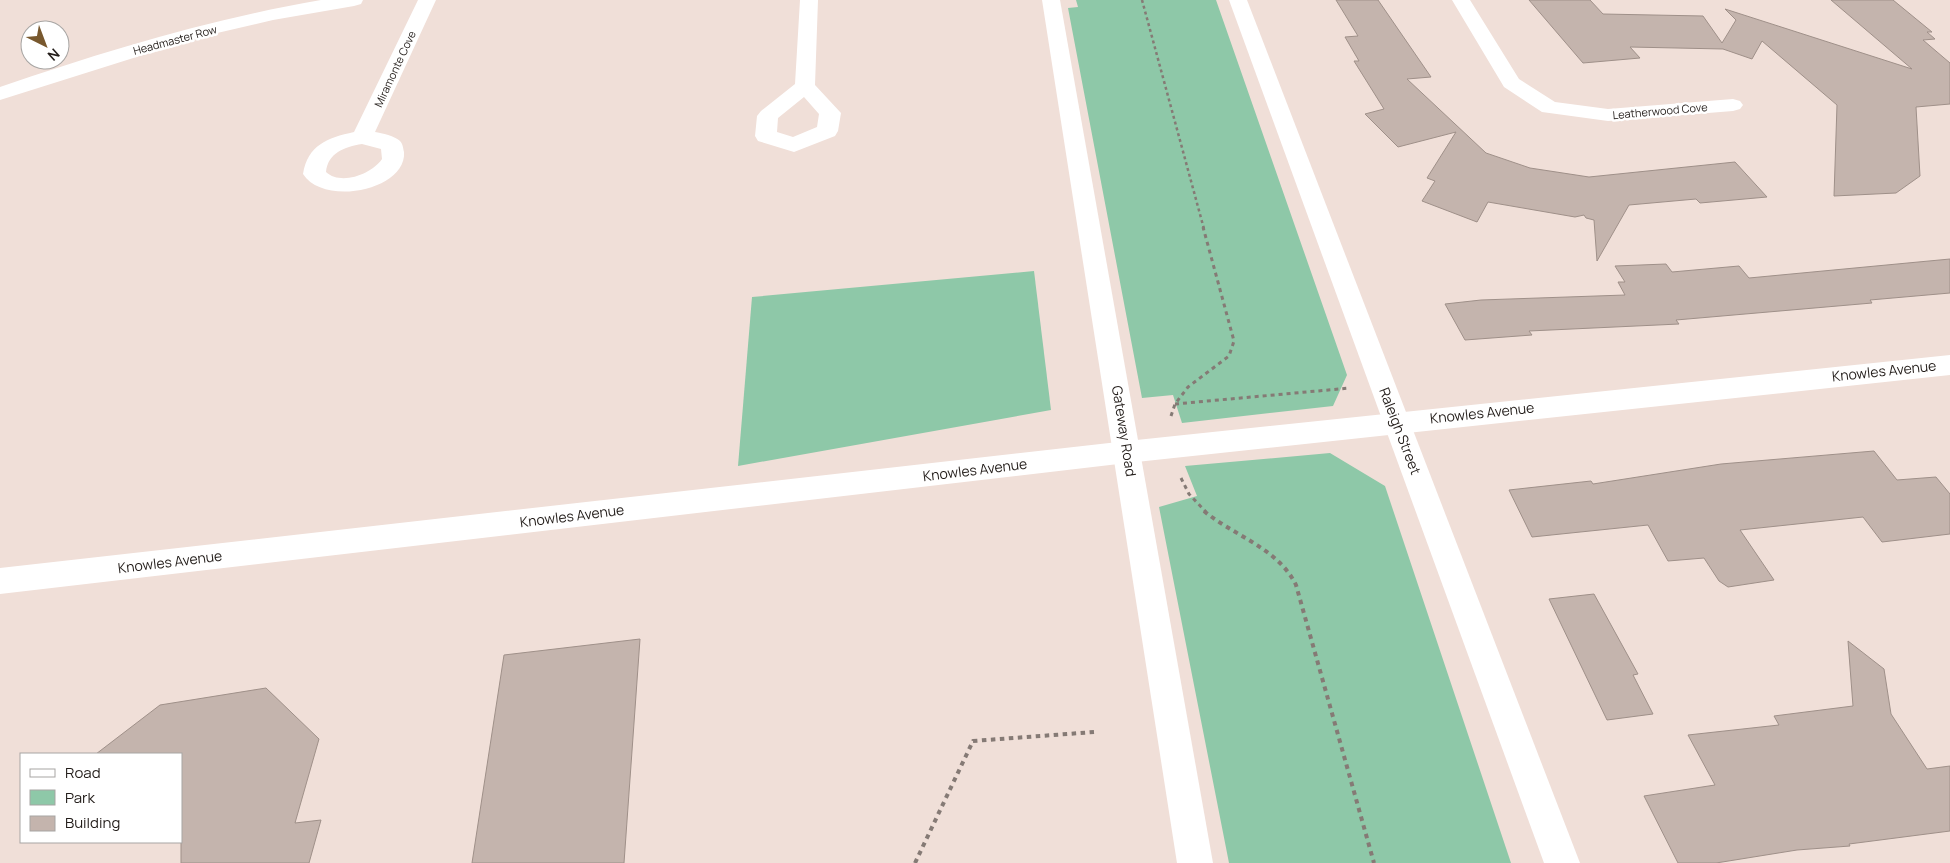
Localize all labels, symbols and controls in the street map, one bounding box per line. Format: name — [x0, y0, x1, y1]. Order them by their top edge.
north arrow — [20, 20, 70, 70]
street label: Headmaster Row — [131, 21, 219, 58]
street label: Miramonte Cove — [370, 28, 419, 109]
text: N — [44, 45, 64, 65]
street label: Leatherwood Cove — [1612, 99, 1709, 122]
street label: Knowles Avenue — [1831, 356, 1937, 385]
street label: Gateway Road — [1108, 384, 1141, 478]
street label: Raleigh Street — [1375, 385, 1426, 477]
street label: Knowles Avenue — [1429, 398, 1535, 427]
street label: Knowles Avenue — [922, 454, 1028, 485]
street label: Knowles Avenue — [519, 500, 625, 531]
street label: Knowles Avenue — [117, 546, 223, 577]
legend — [20, 753, 182, 843]
text: Road — [65, 762, 101, 783]
text: Park — [65, 787, 95, 808]
text: Building — [65, 812, 120, 833]

